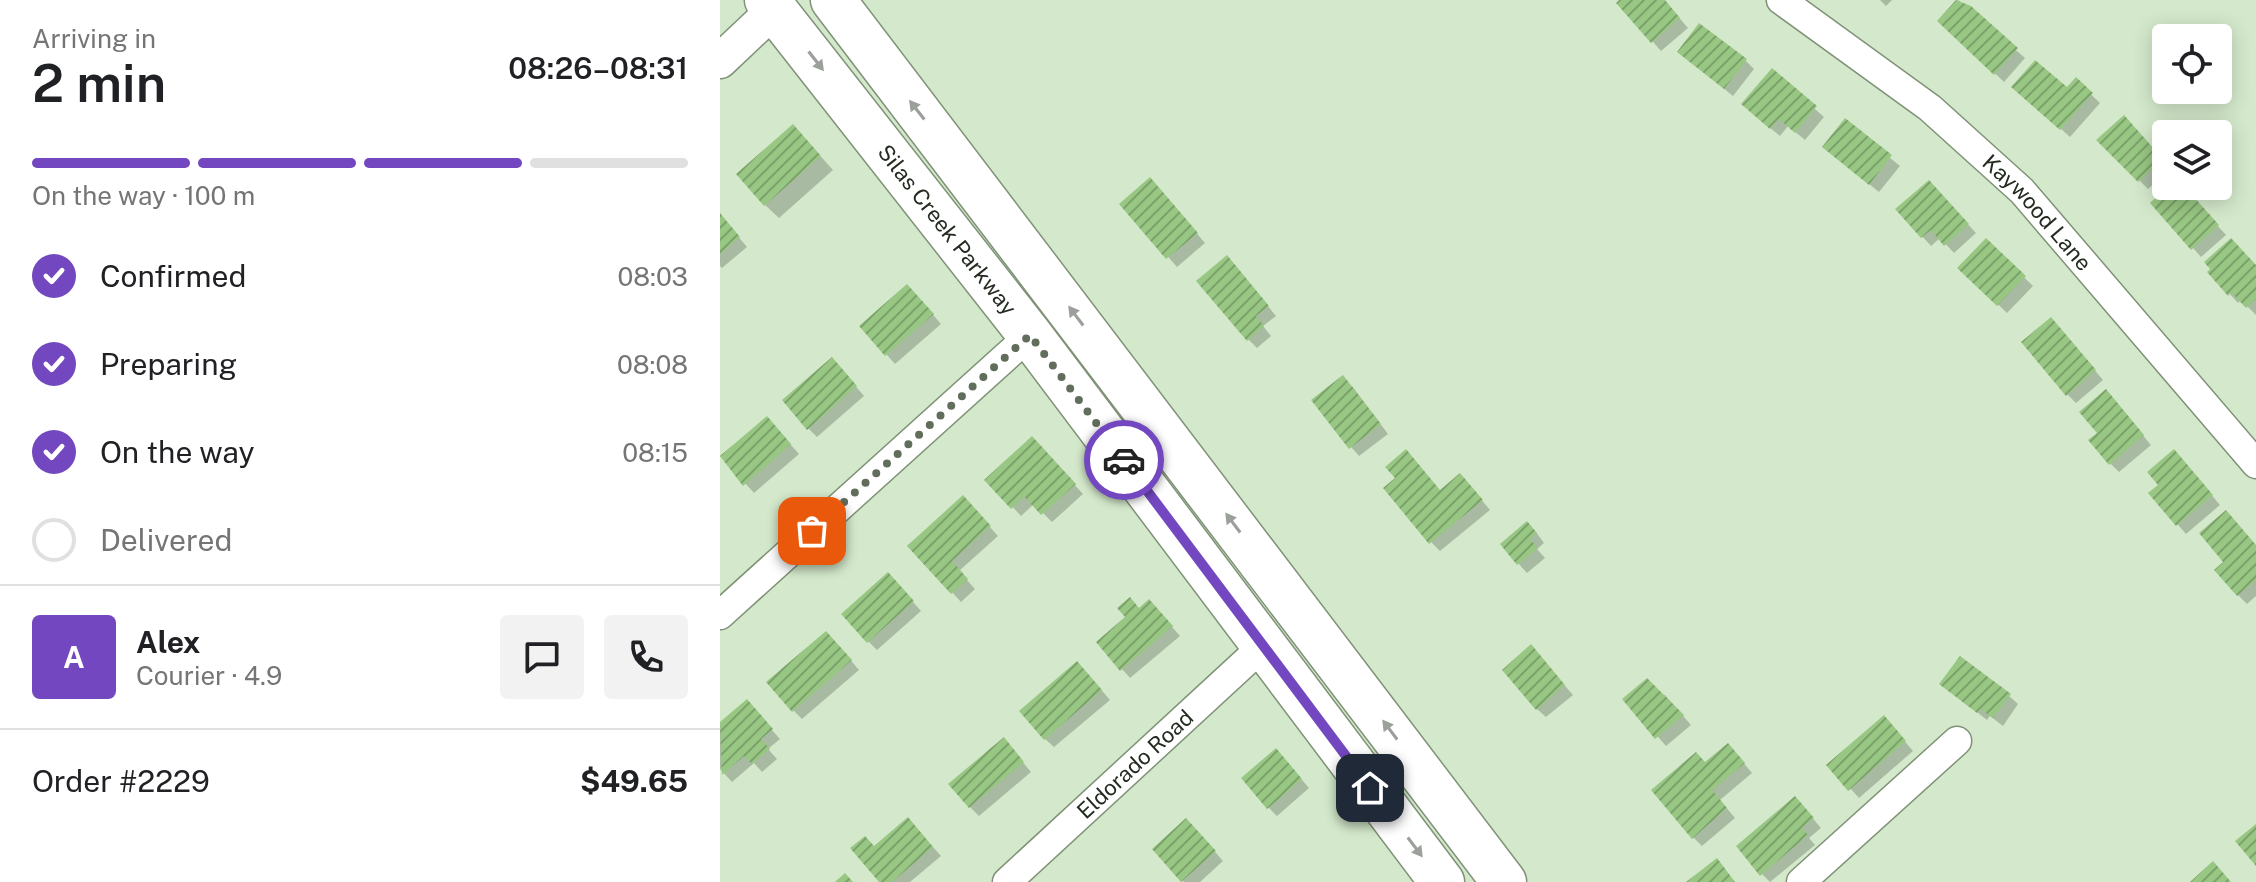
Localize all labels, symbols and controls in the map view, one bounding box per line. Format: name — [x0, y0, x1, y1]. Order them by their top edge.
text: Arriving in — [32, 23, 156, 54]
map controls — [2152, 24, 2232, 200]
button: locate — [2152, 24, 2232, 104]
text: 08:26–08:31 — [508, 50, 688, 86]
one-way arrow — [807, 51, 823, 71]
text: 2 min — [32, 53, 166, 114]
one-way arrow — [910, 100, 926, 120]
button: layers — [2152, 120, 2232, 200]
street label: Silas Creek Parkway — [872, 139, 1022, 320]
street label: Kaywood Lane — [1977, 149, 2097, 276]
text: On the way · 100 m — [32, 180, 255, 211]
icon: check — [32, 254, 76, 298]
text: Confirmed — [100, 258, 246, 294]
text: 08:03 — [617, 261, 688, 292]
one-way arrow — [1069, 305, 1085, 326]
icon: check — [32, 342, 76, 386]
text: Preparing — [100, 346, 237, 382]
text: 08:08 — [617, 349, 688, 380]
courier — [1084, 420, 1164, 500]
icon: check — [32, 430, 76, 474]
text: On the way — [100, 434, 254, 470]
text: 08:15 — [622, 437, 688, 468]
icon: car — [1102, 438, 1146, 482]
pin — [778, 497, 846, 565]
icon: bag — [790, 509, 834, 553]
one-way arrow — [1225, 512, 1241, 534]
text: Delivered — [100, 522, 232, 558]
button: chat — [500, 615, 584, 699]
button: phone — [604, 615, 688, 699]
text: Alex — [136, 624, 200, 660]
text: A — [63, 639, 85, 675]
text: Courier · 4.9 — [136, 660, 282, 691]
street label: Eldorado Road — [1072, 704, 1198, 824]
one-way arrow — [1382, 720, 1398, 741]
pin — [1336, 754, 1404, 822]
text: Order #2229 — [32, 763, 210, 799]
text: $49.65 — [580, 763, 688, 799]
icon: home — [1348, 766, 1392, 810]
one-way arrow — [1407, 836, 1423, 857]

